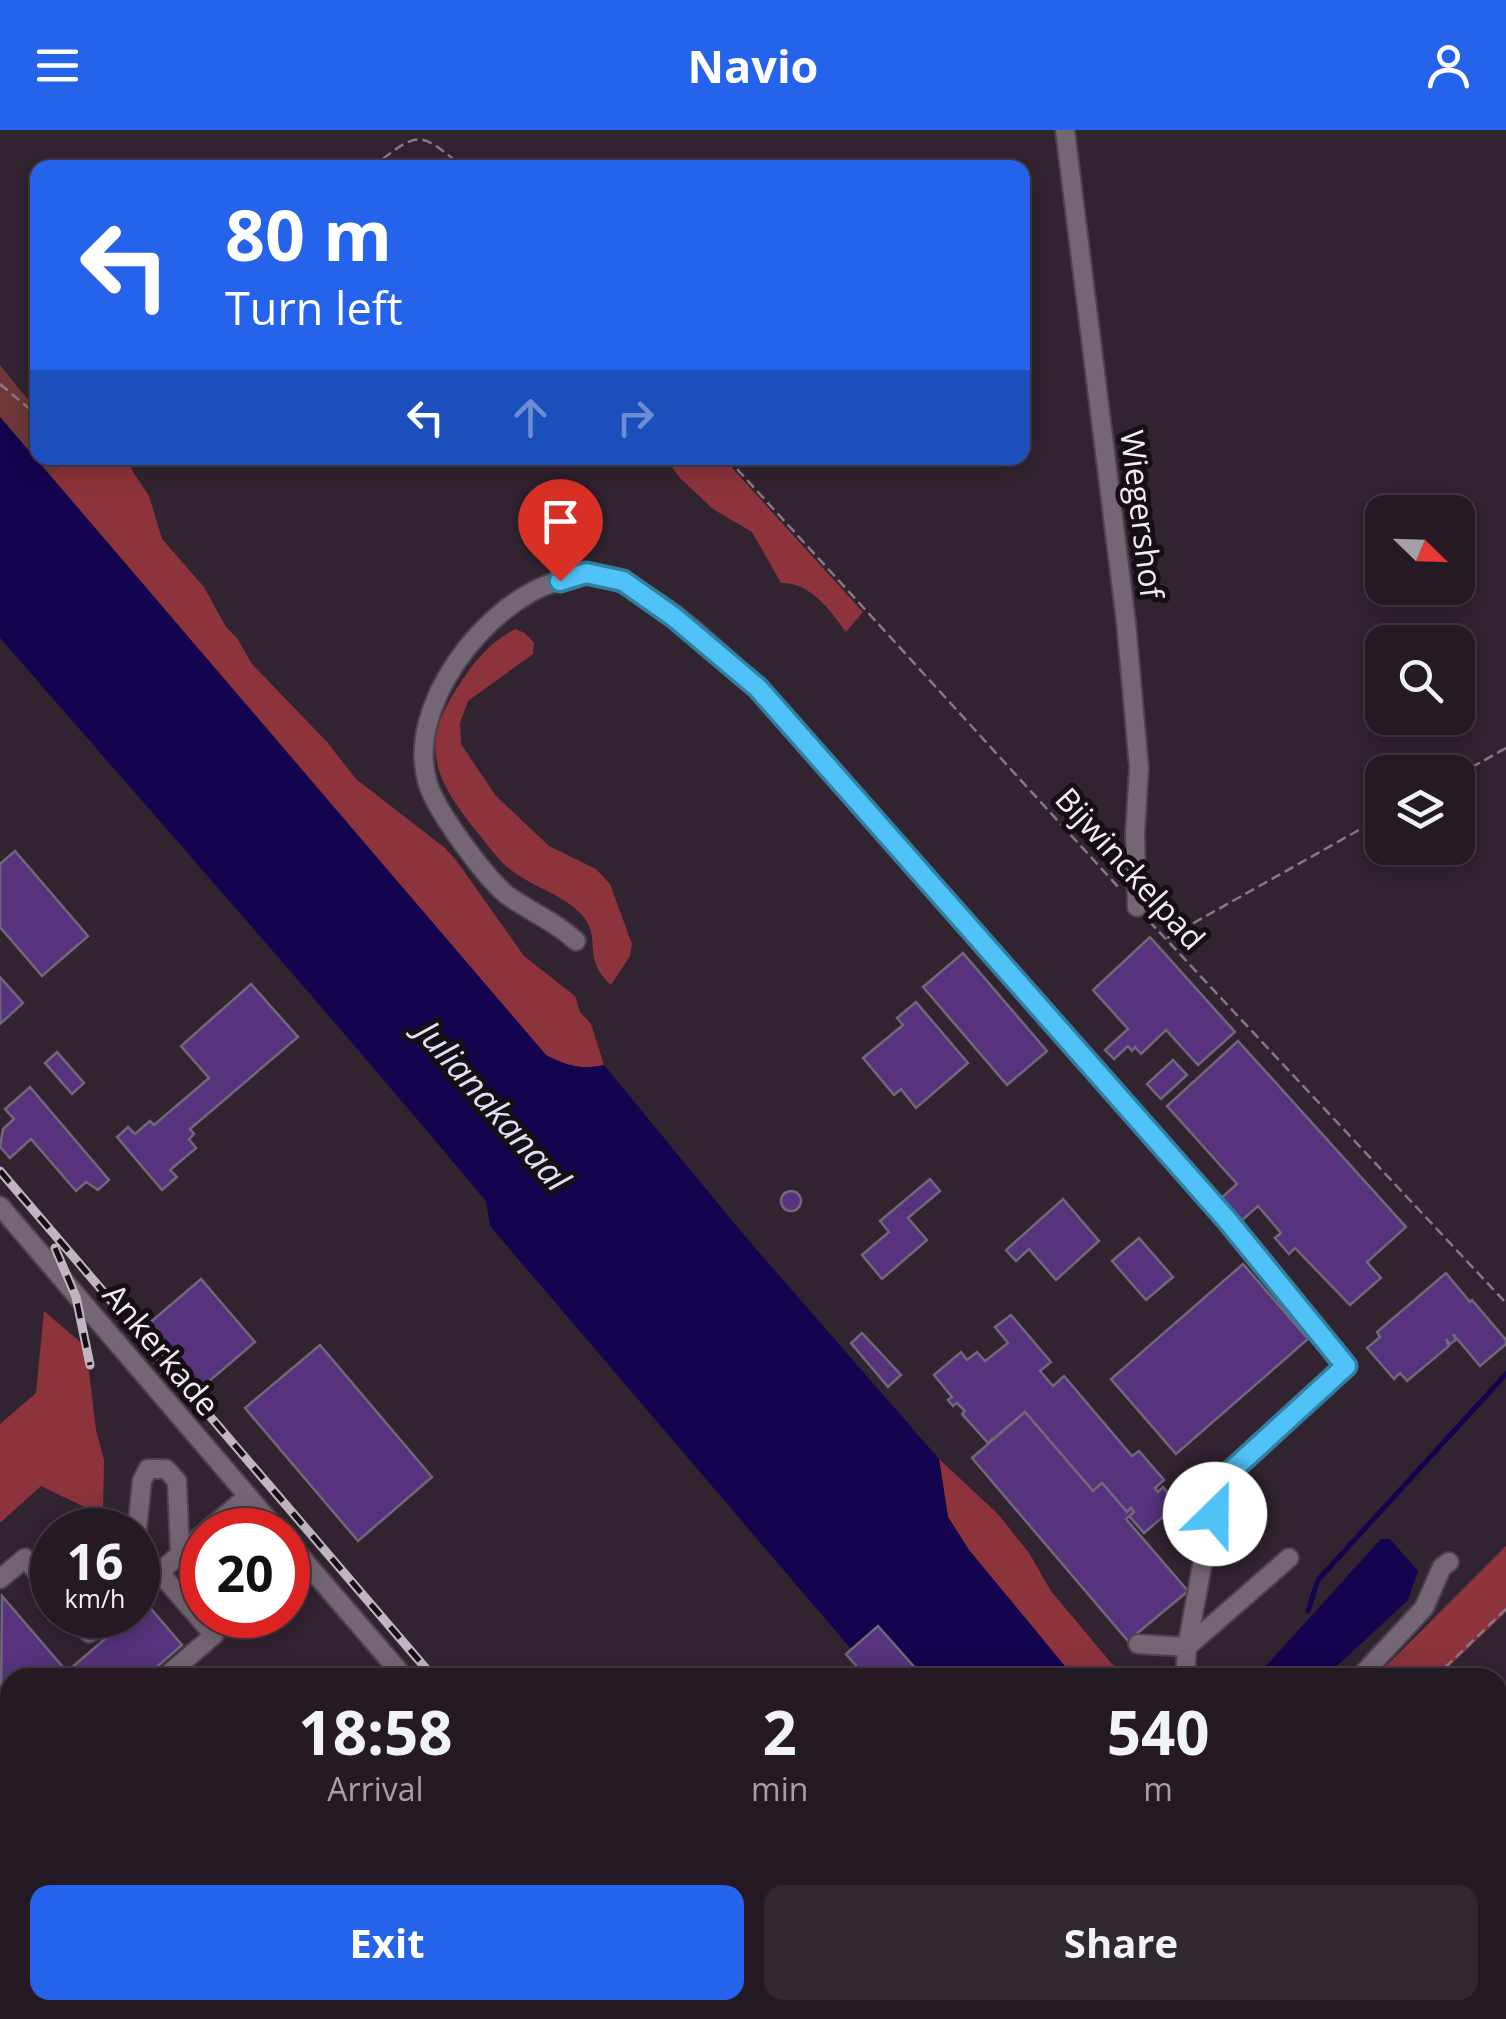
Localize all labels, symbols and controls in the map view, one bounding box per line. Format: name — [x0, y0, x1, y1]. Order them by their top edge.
text: Navio — [688, 35, 818, 96]
icon: menu — [30, 38, 85, 93]
icon: person — [1421, 38, 1476, 93]
text: 80 m — [225, 186, 392, 282]
icon: left — [60, 200, 190, 330]
text: Turn left — [225, 277, 403, 338]
icon: left — [398, 390, 453, 445]
icon: ahead — [503, 390, 558, 445]
icon: right — [608, 390, 663, 445]
street label: Wiegershof — [1111, 428, 1175, 603]
pin — [518, 479, 603, 582]
icon: arrive — [533, 494, 588, 549]
north arrow — [1365, 495, 1475, 605]
map controls — [1365, 495, 1475, 865]
button: search — [1365, 625, 1475, 735]
button: layers — [1365, 755, 1475, 865]
street label: Bijwinckelpad — [1047, 778, 1215, 958]
water label: Julianakanaal — [403, 1005, 582, 1201]
street label: Ankerkade — [94, 1274, 230, 1424]
position arrow — [1163, 1462, 1267, 1566]
speed limit sign: 20 — [180, 1508, 310, 1638]
text: 16 — [66, 1527, 124, 1595]
text: km/h — [65, 1581, 125, 1615]
text: 18:58 — [298, 1691, 453, 1773]
text: 2 — [763, 1691, 797, 1773]
text: 540 — [1107, 1691, 1210, 1773]
text: Arrival — [327, 1767, 424, 1810]
text: min — [751, 1767, 808, 1810]
text: m — [1143, 1767, 1173, 1810]
button: Exit — [30, 1885, 744, 2000]
button: Share — [764, 1885, 1478, 2000]

